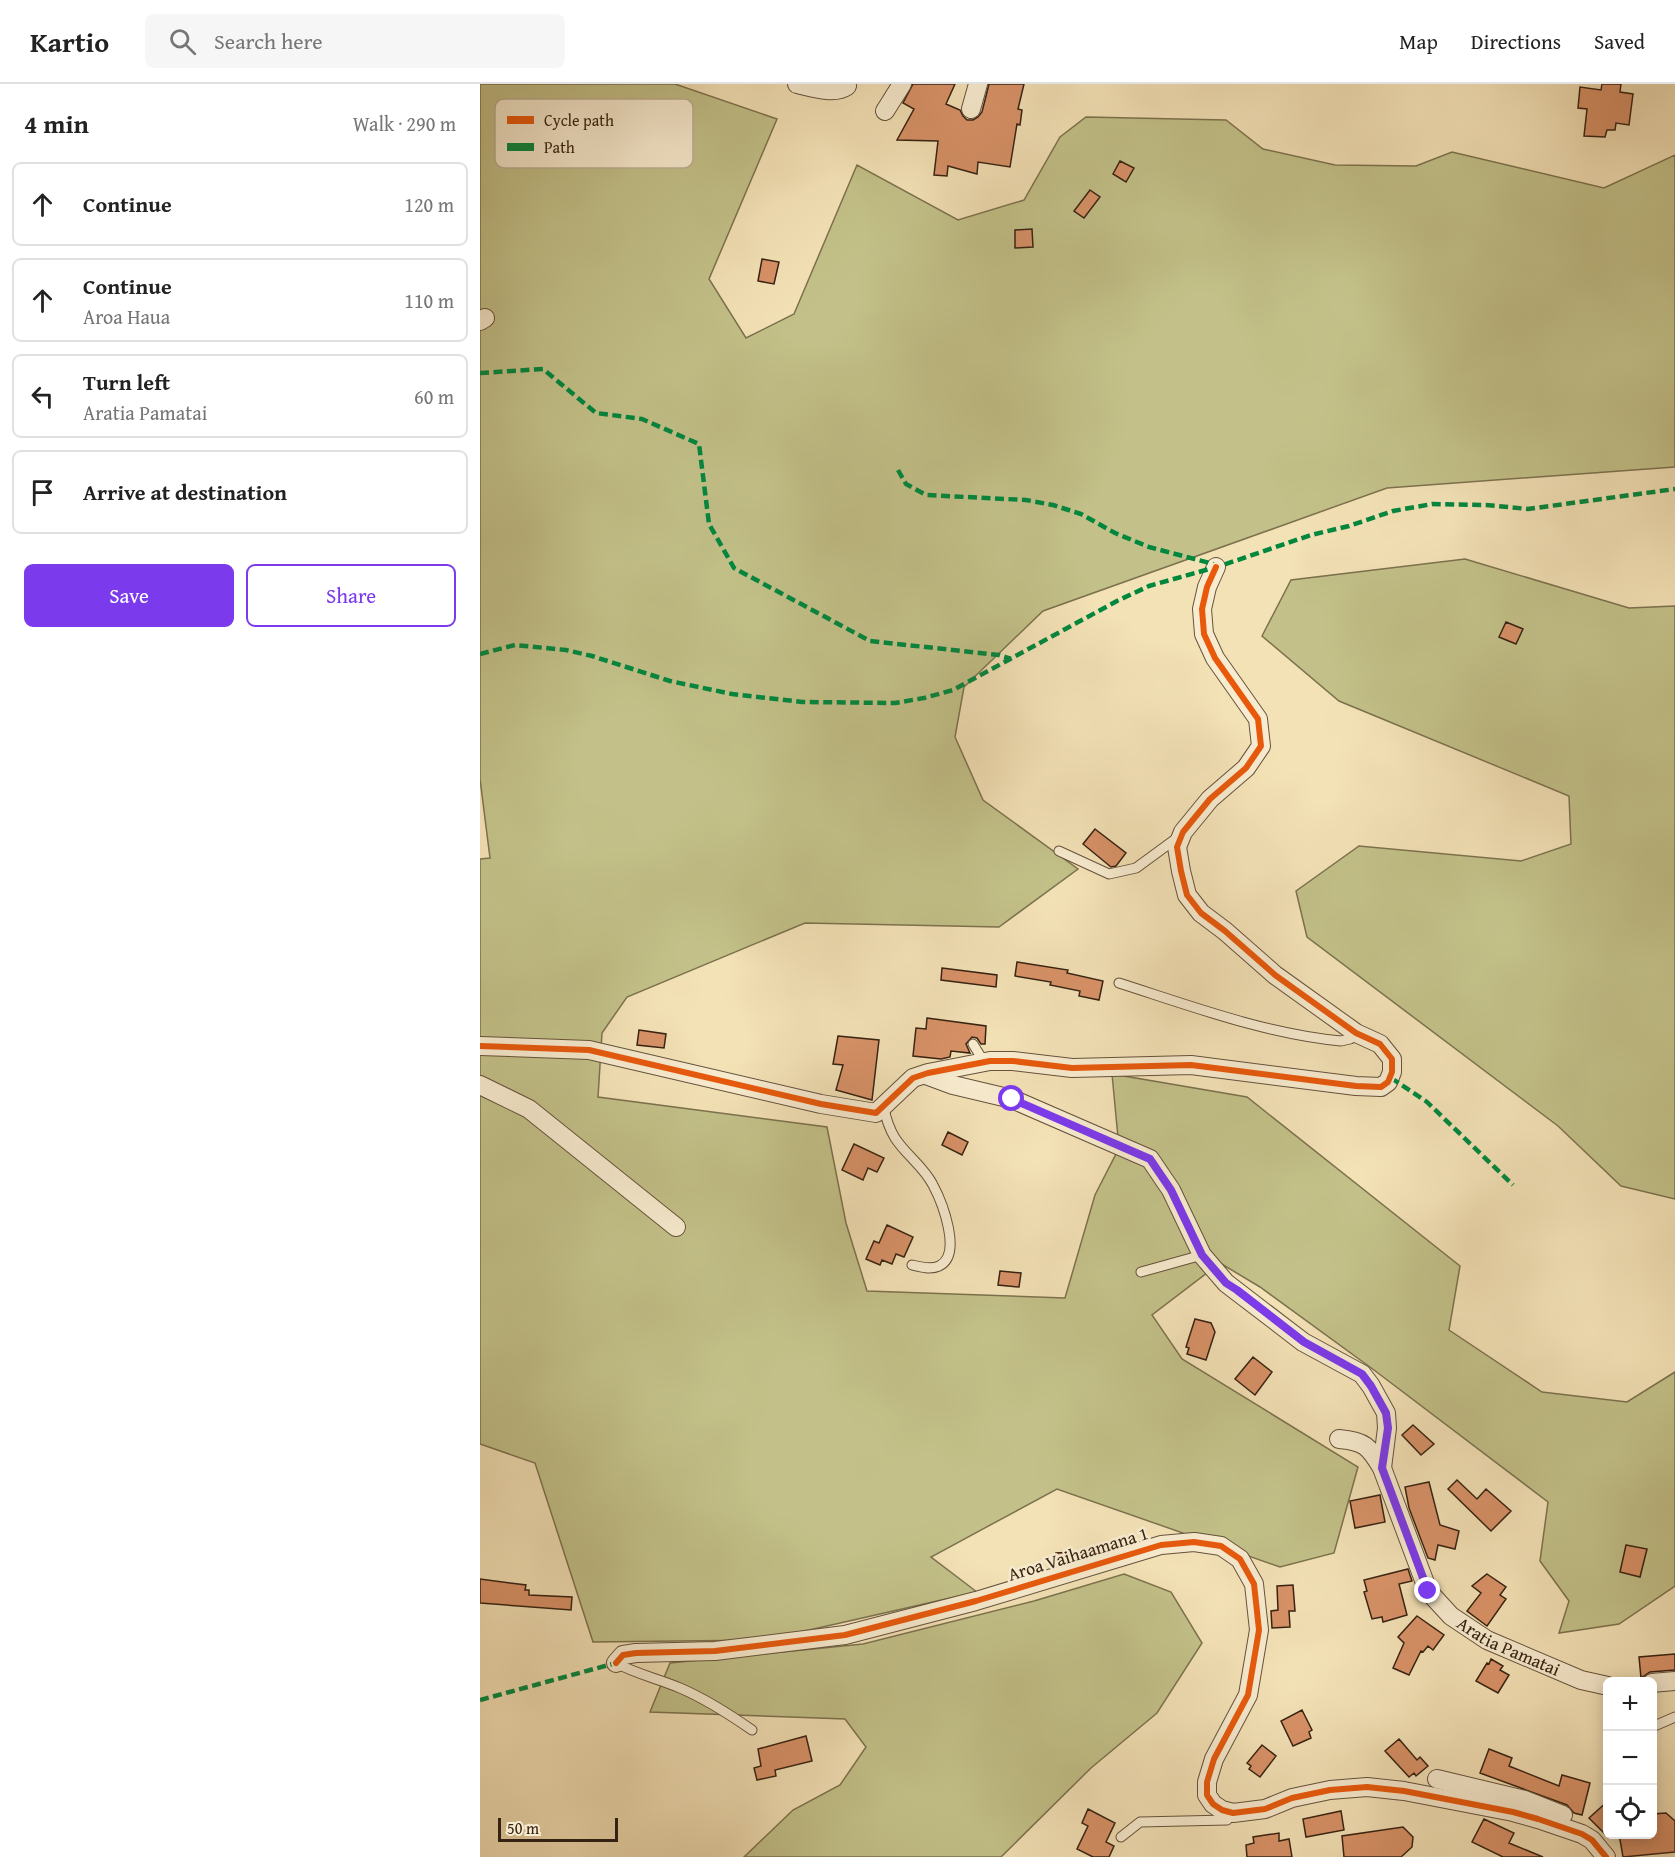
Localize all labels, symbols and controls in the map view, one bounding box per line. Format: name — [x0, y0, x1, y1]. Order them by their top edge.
search box — [145, 14, 565, 68]
text: Kartio — [30, 21, 109, 62]
icon: search — [166, 25, 199, 58]
text: Search here — [214, 25, 323, 57]
text: Map — [1399, 26, 1438, 57]
text: Directions — [1471, 26, 1561, 57]
text: Saved — [1594, 26, 1645, 57]
legend — [495, 99, 693, 168]
text: 4 min — [24, 104, 89, 143]
text: Cycle path — [544, 108, 614, 132]
text: Walk · 290 m — [353, 109, 456, 138]
text: Path — [544, 135, 575, 159]
icon: ahead — [26, 188, 59, 221]
text: Continue — [83, 188, 172, 220]
text: 120 m — [404, 190, 454, 219]
text: Continue — [83, 270, 172, 302]
icon: ahead — [26, 284, 59, 317]
text: 110 m — [404, 286, 454, 315]
text: Aroa Haua — [83, 302, 170, 331]
text: Turn left — [83, 366, 170, 398]
icon: left — [26, 380, 59, 413]
text: 60 m — [414, 382, 454, 411]
text: Aratia Pamatai — [83, 398, 207, 427]
icon: arrive — [26, 476, 59, 509]
text: Arrive at destination — [83, 476, 287, 508]
button: Save — [24, 564, 234, 627]
button: Share — [246, 564, 456, 627]
route start — [998, 1085, 1024, 1111]
street label: Aroa Vaihaamana 1 — [1004, 1519, 1151, 1588]
route end — [1414, 1577, 1440, 1603]
street label: Aratia Pamatai — [1452, 1610, 1564, 1683]
map controls — [1603, 1677, 1657, 1839]
button: + — [1603, 1677, 1657, 1731]
button: − — [1603, 1731, 1657, 1785]
button: locate — [1603, 1785, 1657, 1839]
scale bar — [498, 1815, 618, 1842]
text: 50 m — [507, 1816, 539, 1840]

